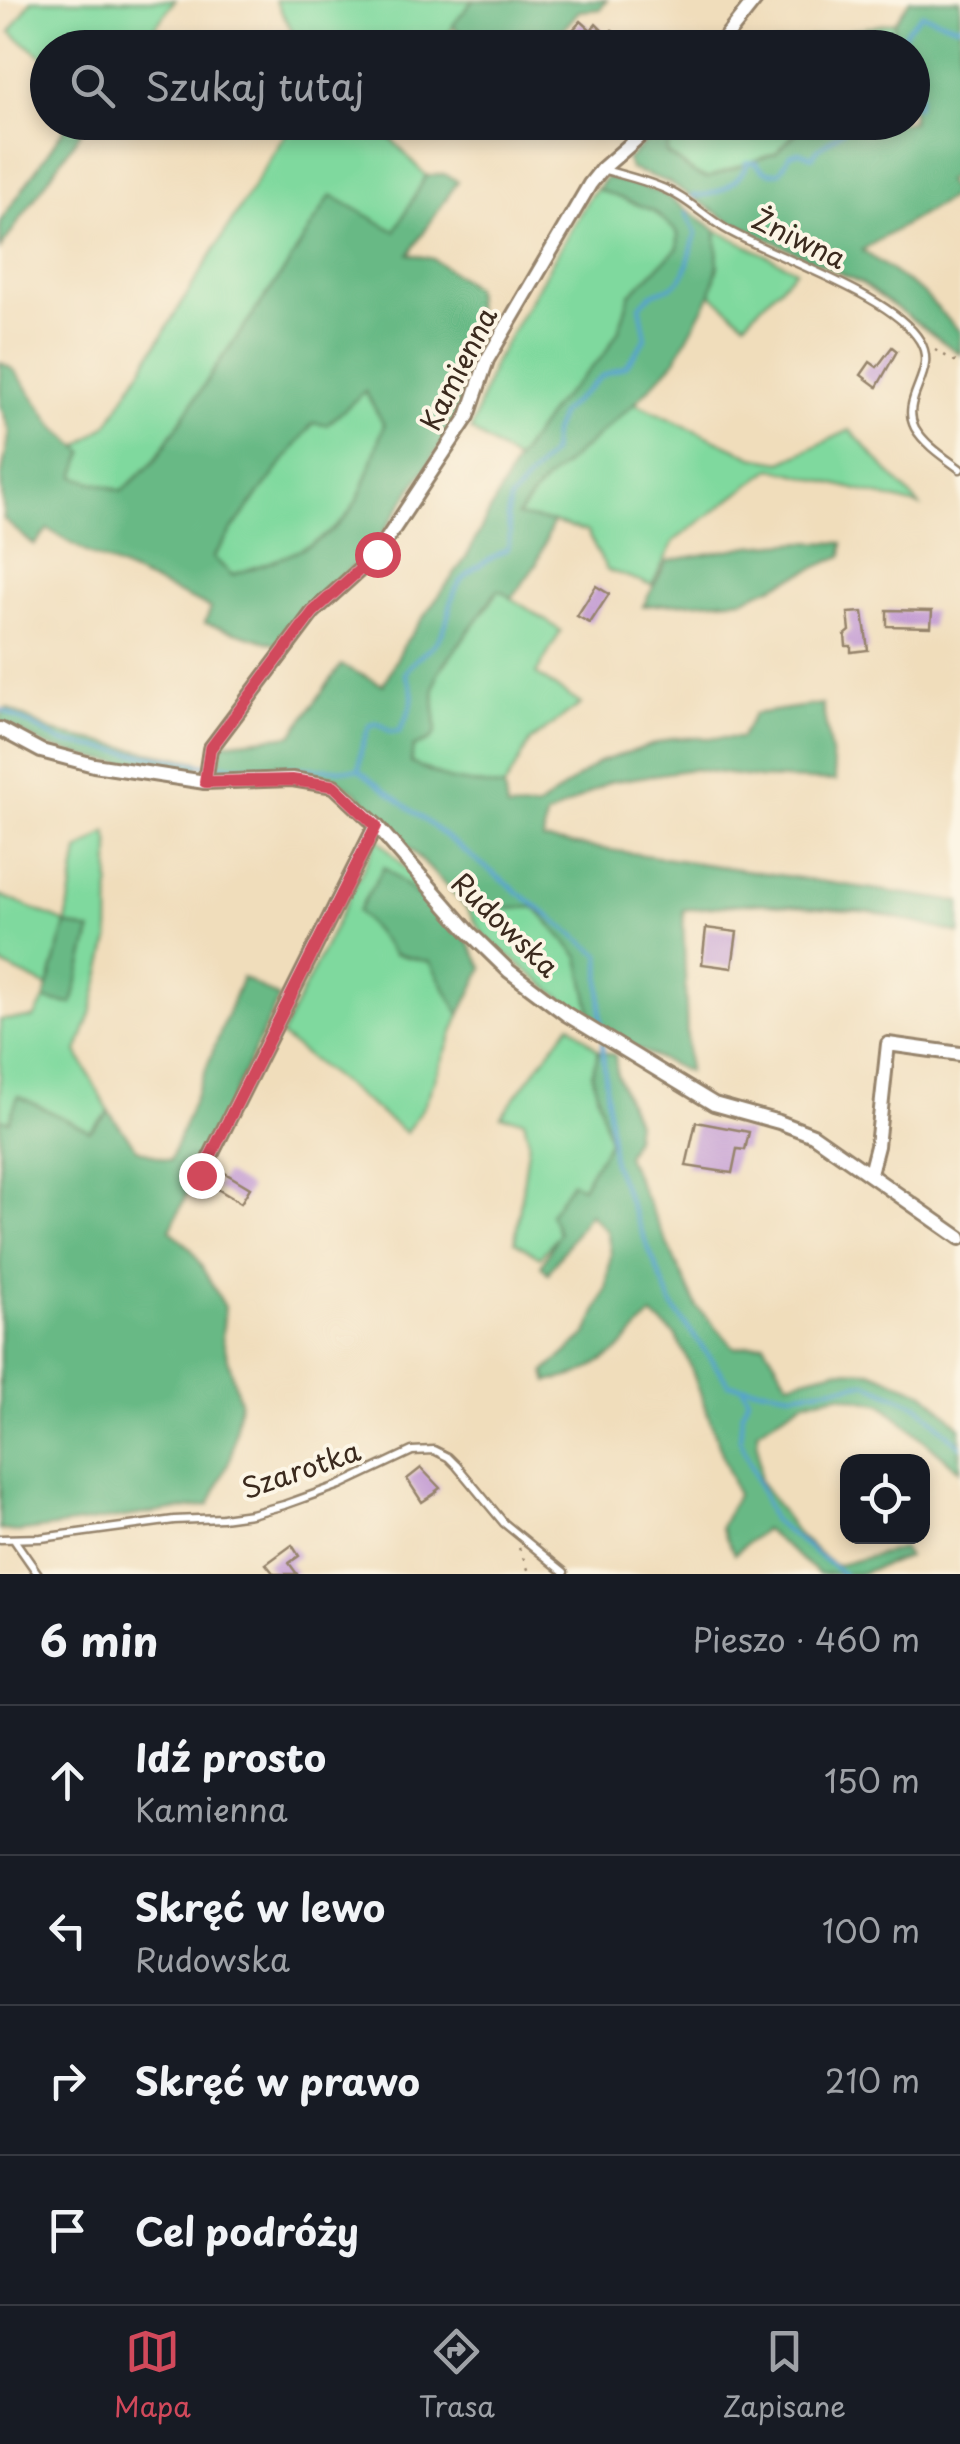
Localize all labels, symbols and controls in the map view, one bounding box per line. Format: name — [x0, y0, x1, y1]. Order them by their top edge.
search box — [30, 30, 930, 140]
text: Szukaj tutaj — [145, 57, 364, 114]
icon: search — [65, 58, 120, 113]
street label: Żniwna — [745, 196, 854, 279]
street label: Kamienna — [408, 299, 507, 438]
route start — [355, 532, 401, 578]
street label: Rudowska — [442, 861, 570, 987]
route end — [179, 1153, 225, 1199]
street label: Szarotka — [235, 1428, 366, 1509]
map controls — [840, 1454, 930, 1544]
button: locate — [840, 1454, 930, 1544]
text: 6 min — [40, 1608, 159, 1671]
text: Pieszo · 460 m — [693, 1615, 920, 1663]
text: Idź prosto — [135, 1728, 326, 1785]
icon: ahead — [40, 1753, 95, 1808]
text: 150 m — [824, 1756, 920, 1804]
text: Kamienna — [135, 1785, 288, 1833]
text: Skręć w lewo — [135, 1878, 385, 1935]
icon: left — [40, 1903, 95, 1958]
text: 100 m — [822, 1906, 920, 1954]
text: Rudowska — [135, 1935, 290, 1983]
text: Skręć w prawo — [135, 2052, 420, 2109]
icon: right — [40, 2053, 95, 2108]
text: 210 m — [825, 2056, 920, 2104]
text: Cel podróży — [135, 2202, 359, 2259]
icon: arrive — [40, 2203, 95, 2258]
tab: Mapa — [114, 2324, 191, 2427]
tab: Trasa — [419, 2324, 495, 2427]
tab: Zapisane — [723, 2324, 846, 2427]

